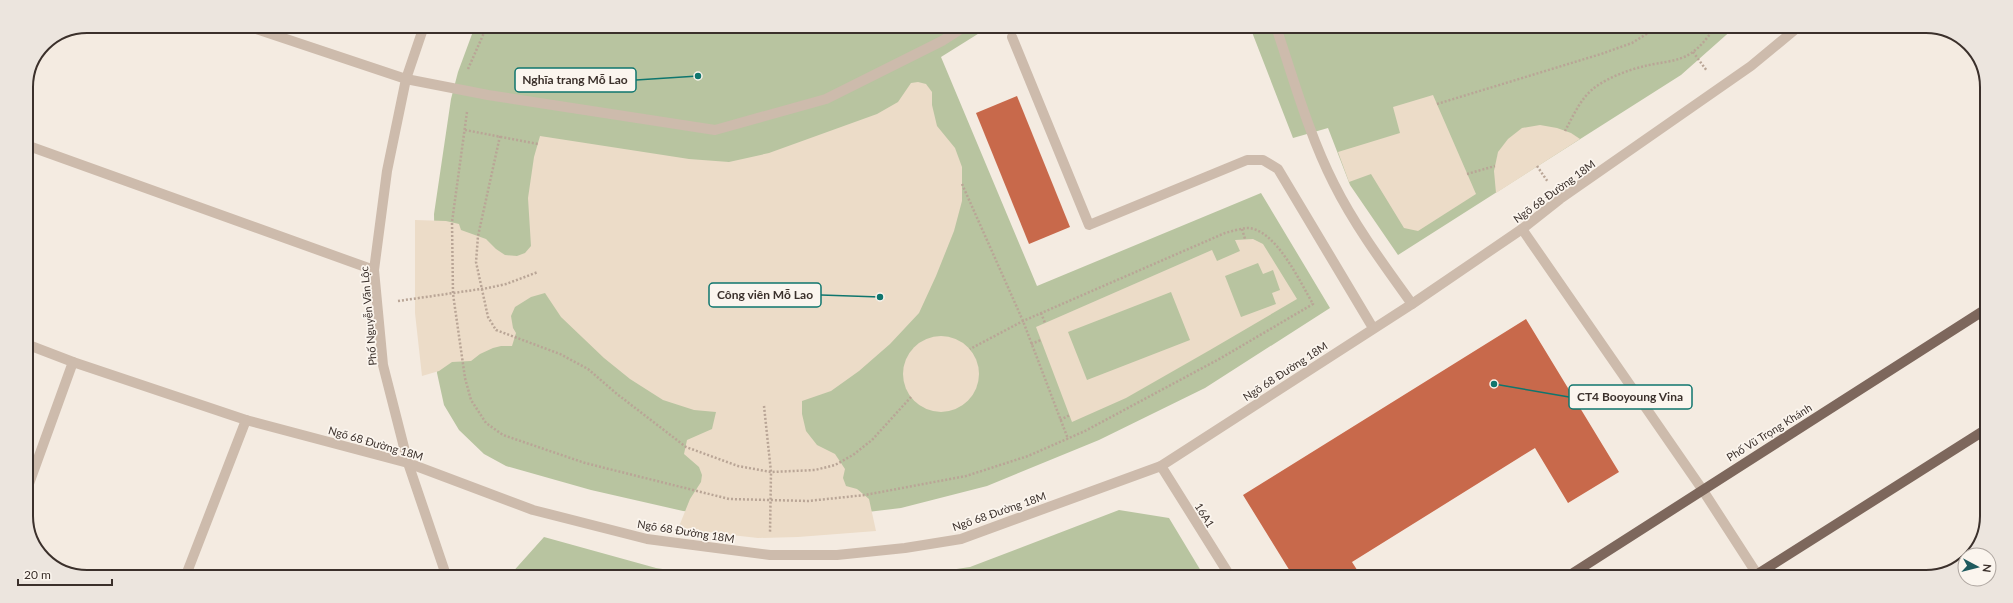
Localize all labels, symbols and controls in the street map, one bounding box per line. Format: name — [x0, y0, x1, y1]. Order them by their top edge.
callout: Nghĩa trang Mỗ Lao — [515, 68, 636, 92]
text: Nghĩa trang Mỗ Lao — [522, 72, 628, 87]
street label: Ngõ 68 Đường 18M — [1510, 157, 1598, 225]
street label: Phố Nguyễn Văn Lộc — [357, 266, 379, 366]
callout: Công viên Mỗ Lao — [709, 283, 821, 307]
text: Công viên Mỗ Lao — [717, 287, 813, 302]
street label: Ngõ 68 Đường 18M — [1240, 339, 1330, 403]
callout: CT4 Booyoung Vina — [1569, 385, 1692, 409]
text: CT4 Booyoung Vina — [1577, 389, 1683, 404]
street label: Phố Vũ Trọng Khánh — [1724, 401, 1814, 463]
street label: Ngõ 68 Đường 18M — [327, 423, 425, 463]
street label: Ngõ 68 Đường 18M — [950, 489, 1048, 533]
street label: 16A1 — [1192, 500, 1218, 530]
street label: Ngõ 68 Đường 18M — [637, 517, 735, 545]
north arrow — [1957, 547, 1997, 587]
scale bar — [18, 561, 112, 587]
text: N — [1980, 563, 1994, 573]
text: 20 m — [24, 567, 51, 582]

